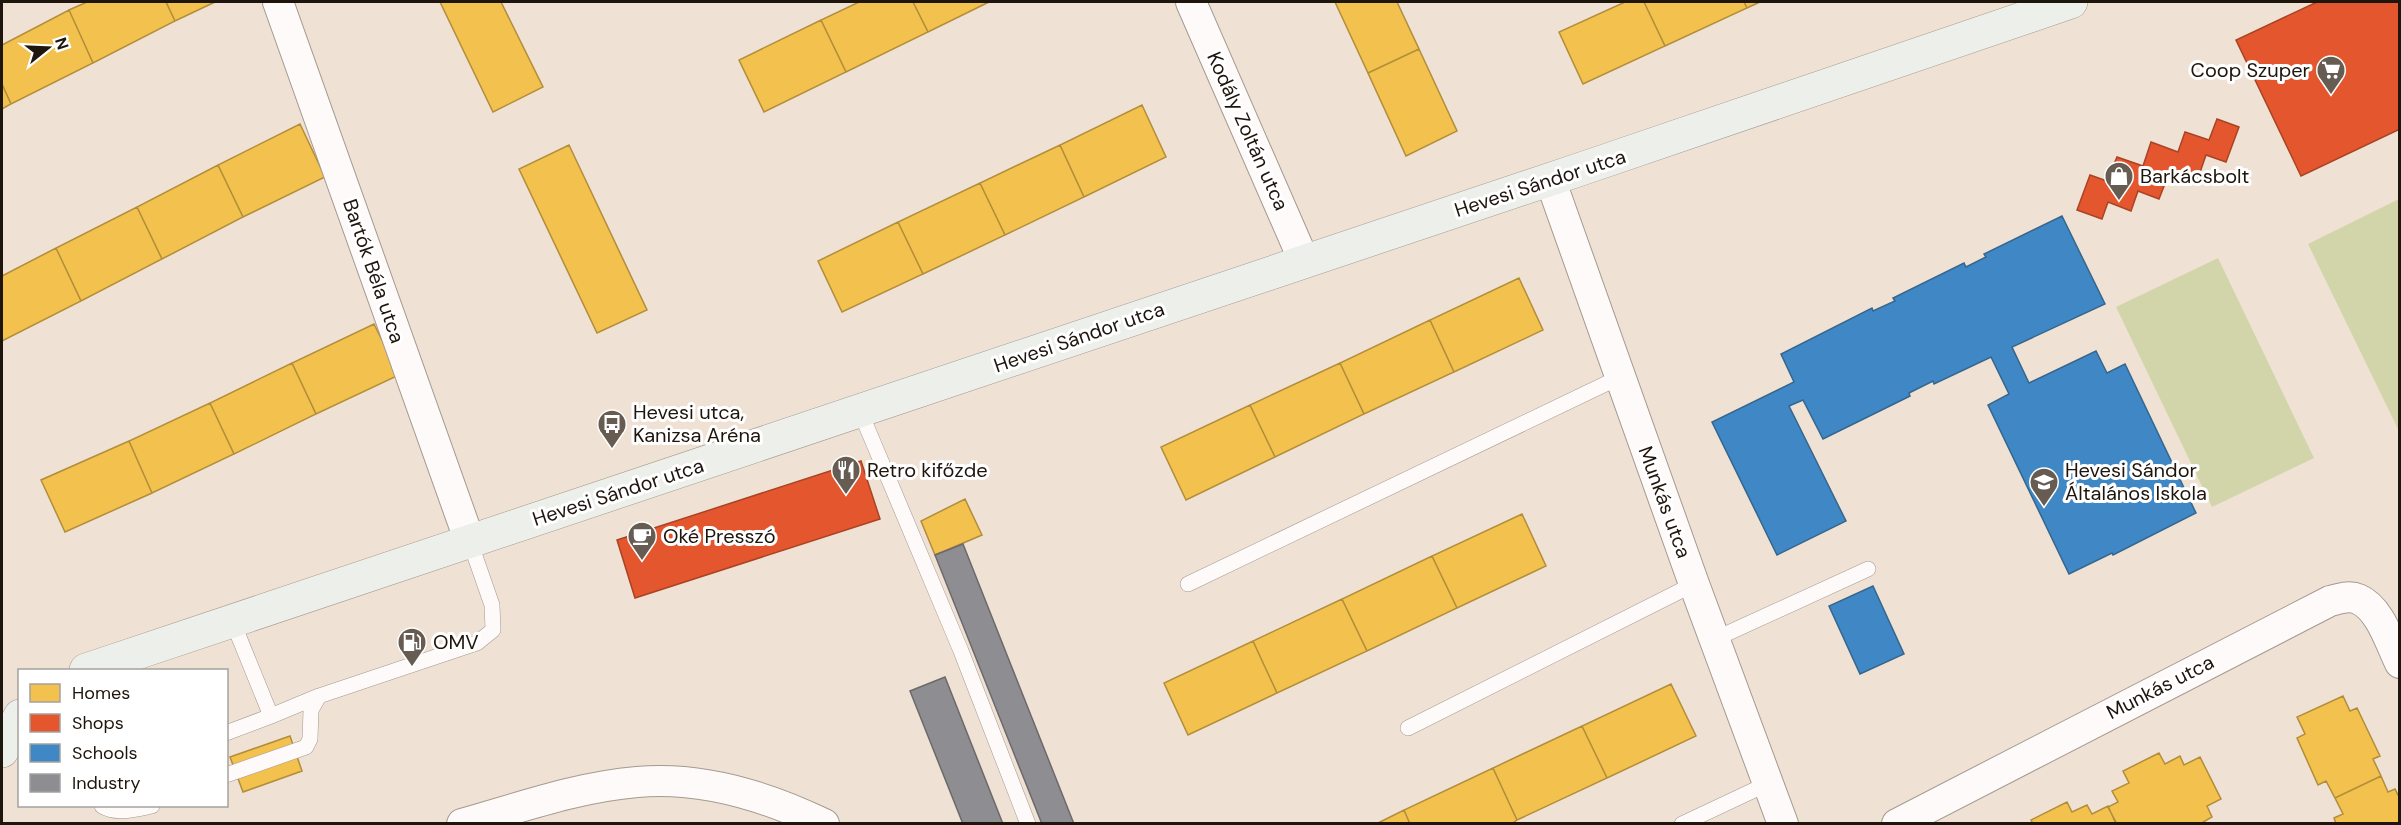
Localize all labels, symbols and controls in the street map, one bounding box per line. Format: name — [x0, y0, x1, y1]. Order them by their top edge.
north arrow — [18, 18, 78, 78]
text: N — [50, 35, 74, 52]
street label: Kodály Zoltán utca — [1201, 48, 1295, 214]
supermarket icon: Coop Szuper — [2315, 54, 2347, 96]
place label: Coop Szuper — [2191, 57, 2310, 83]
street label: Hevesi Sándor utca — [1451, 143, 1629, 223]
shop icon: Barkácsbolt — [2103, 160, 2135, 202]
place label: Barkácsbolt — [2140, 163, 2250, 189]
street label: Bartók Béla utca — [337, 196, 411, 346]
street label: Hevesi Sándor utca — [990, 296, 1168, 378]
place label: Hevesi utca, Kanizsa Aréna — [633, 399, 761, 448]
bus stop icon: Hevesi utca, Kanizsa Aréna — [596, 408, 628, 450]
street label: Munkás utca — [1633, 442, 1697, 562]
street label: Hevesi Sándor utca — [529, 452, 707, 532]
restaurant icon: Retro kifőzde — [830, 454, 862, 496]
place label: Retro kifőzde — [867, 457, 988, 483]
place label: Hevesi Sándor Általános Iskola — [2065, 457, 2207, 506]
school or university icon: Hevesi Sándor Általános Iskola — [2028, 466, 2060, 508]
cafe icon: Oké Presszó — [626, 520, 658, 562]
place label: Oké Presszó — [663, 523, 776, 549]
fuel station icon: OMV — [396, 626, 428, 668]
place label: OMV — [433, 629, 479, 655]
street label: Munkás utca — [2102, 649, 2218, 725]
legend — [18, 669, 228, 807]
text: Homes — [72, 681, 130, 705]
text: Shops — [72, 711, 124, 735]
text: Schools — [72, 741, 137, 765]
text: Industry — [72, 771, 141, 795]

